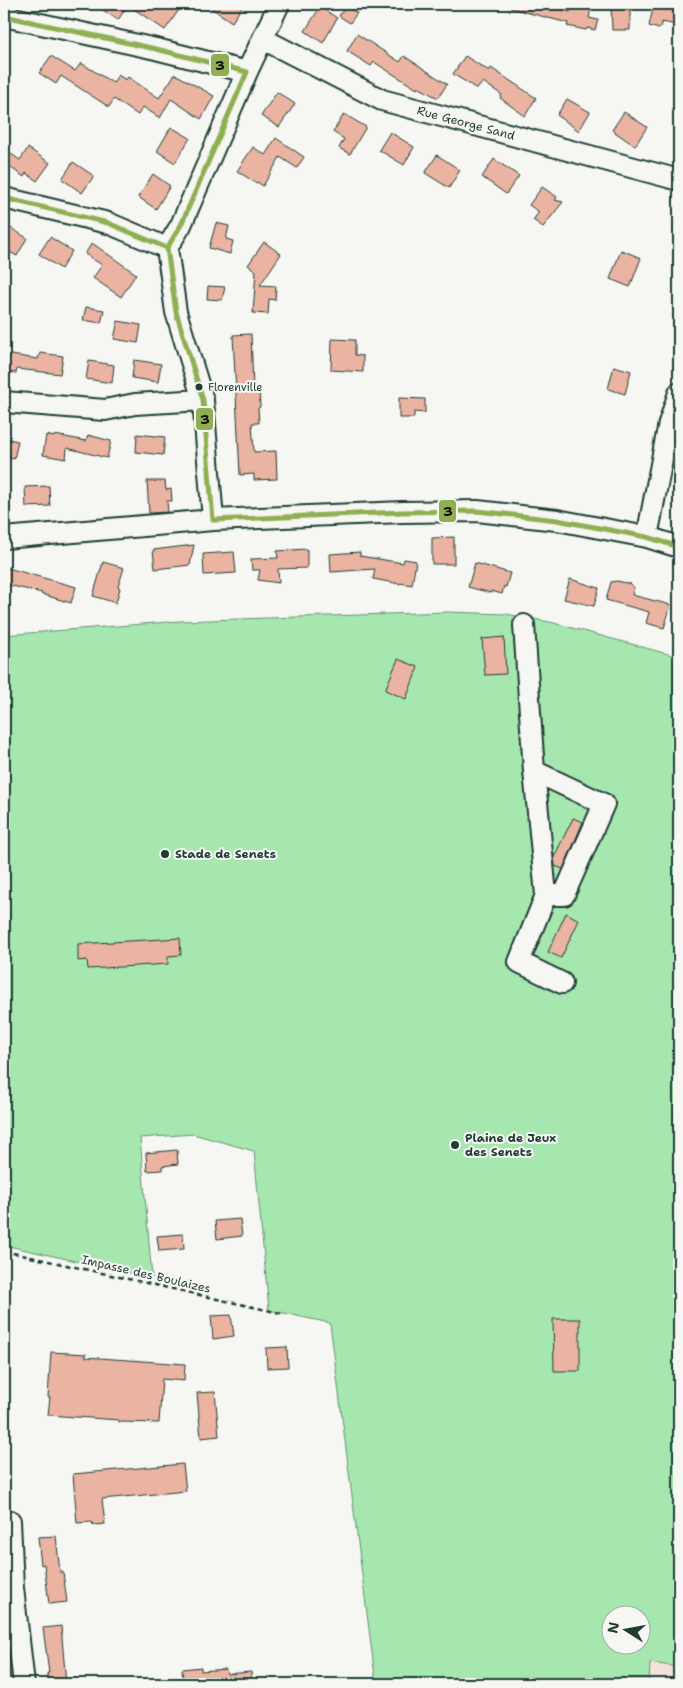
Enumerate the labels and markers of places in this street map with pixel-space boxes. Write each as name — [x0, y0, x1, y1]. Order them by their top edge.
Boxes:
place label: Florenville — [208, 380, 263, 395]
marker: Florenville — [194, 382, 204, 392]
place label: Stade de Senets — [175, 846, 276, 862]
marker: Stade de Senets — [159, 848, 171, 860]
place label: Plaine de Jeux des Senets — [465, 1130, 556, 1160]
marker: Plaine de Jeux des Senets — [449, 1139, 461, 1151]

